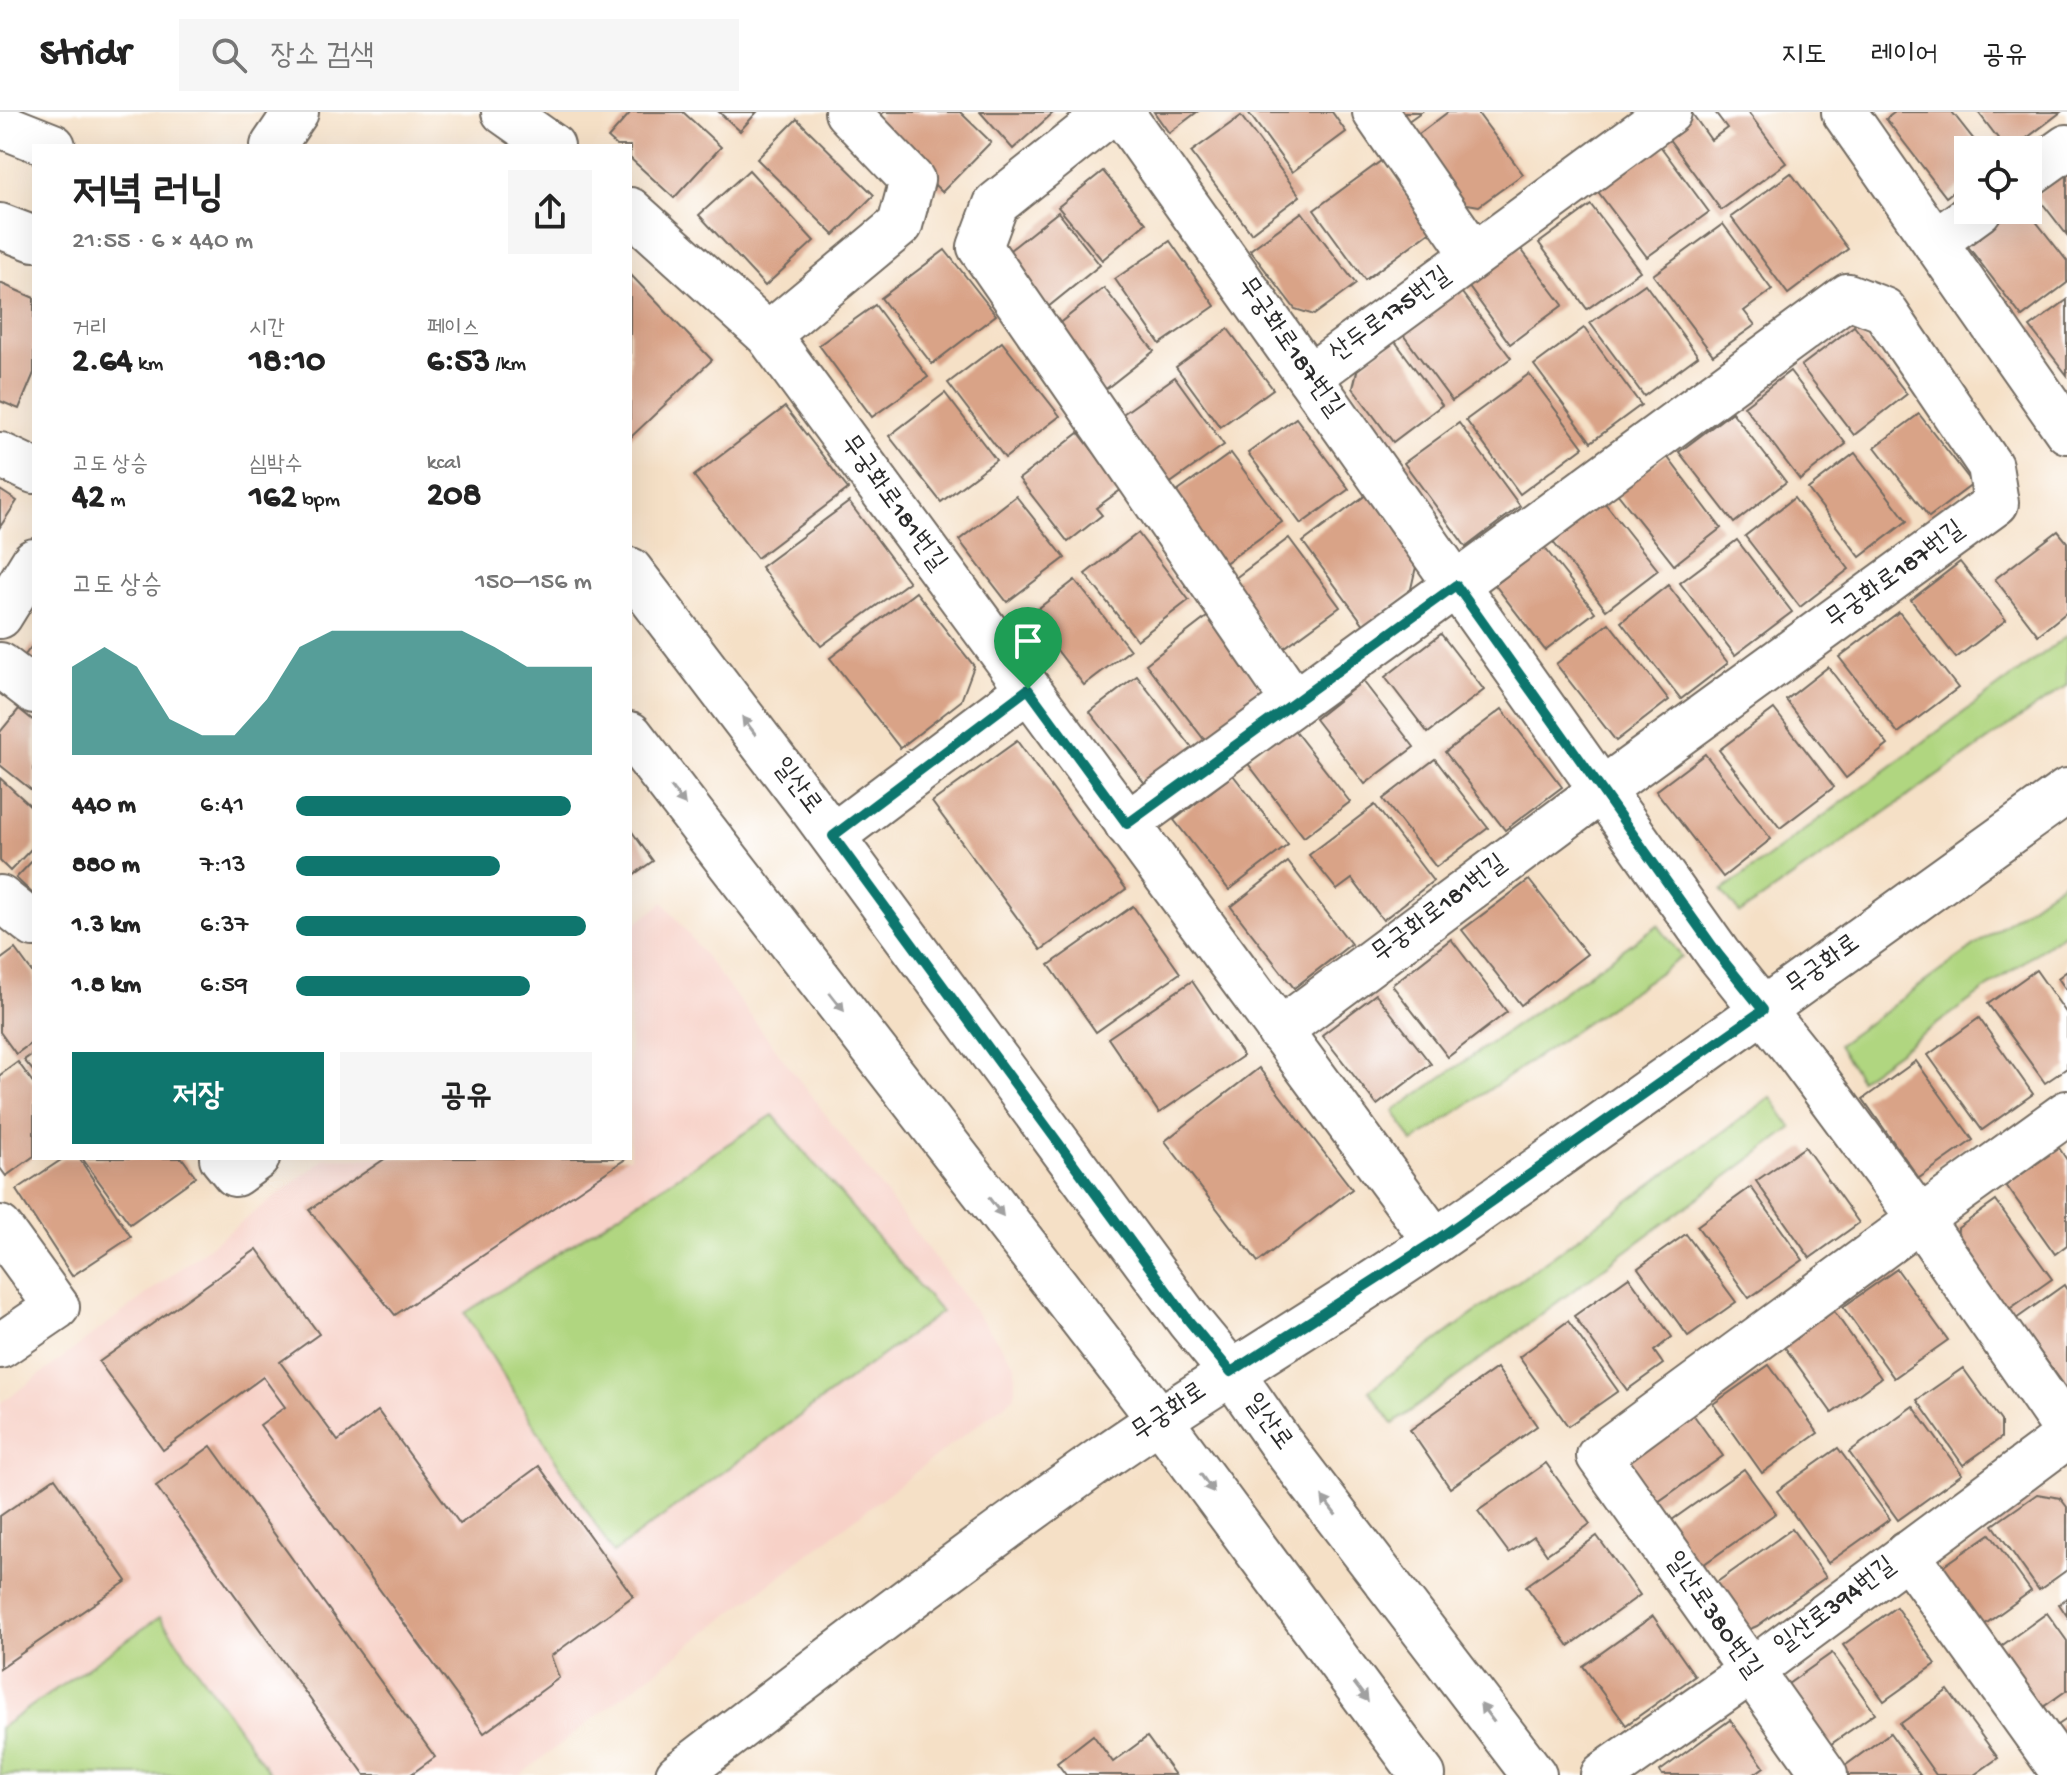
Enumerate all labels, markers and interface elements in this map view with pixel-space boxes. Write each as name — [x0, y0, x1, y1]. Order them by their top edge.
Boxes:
search box — [179, 19, 739, 91]
text: Stridr — [40, 33, 131, 77]
icon: search — [207, 33, 251, 77]
text: 장소 검색 — [271, 40, 374, 75]
text: 지도 — [1781, 40, 1826, 73]
text: 레이어 — [1870, 40, 1938, 73]
text: 공유 — [1982, 40, 2027, 73]
map controls — [1954, 136, 2042, 224]
button: locate — [1954, 136, 2042, 224]
button: share — [508, 170, 592, 254]
text: 저녁 러닝 — [72, 171, 224, 223]
text: 21:55 · 6 × 440 m — [72, 227, 253, 258]
street label: 산두로175번길 — [1324, 262, 1458, 370]
street label: 무궁화로187번길 — [1229, 272, 1349, 424]
text: 거리 — [72, 317, 107, 343]
text: 시간 — [249, 317, 285, 343]
text: 페이스 — [427, 317, 480, 343]
text: 2.64 — [72, 343, 133, 383]
text: 18:10 — [249, 343, 325, 383]
text: 6:53 — [427, 343, 490, 383]
text: km — [133, 352, 163, 378]
text: /km — [490, 352, 526, 378]
street label: 무궁화로181번길 — [832, 430, 952, 578]
text: kcal — [427, 451, 461, 477]
text: 고도 상승 — [72, 453, 148, 479]
text: 심박수 — [249, 453, 302, 479]
text: 208 — [427, 477, 481, 517]
text: 42 — [72, 479, 105, 519]
text: 162 — [249, 479, 297, 519]
text: m — [105, 488, 126, 514]
text: bpm — [297, 488, 340, 514]
street label: 무궁화로187번길 — [1821, 515, 1971, 637]
text: 150–156 m — [475, 568, 592, 599]
text: 고도 상승 — [72, 572, 162, 603]
pin — [994, 607, 1062, 689]
icon: arrive — [1006, 619, 1050, 663]
one-way arrow — [742, 716, 758, 736]
street label: 일산로 — [765, 753, 827, 821]
one-way arrow — [669, 786, 685, 806]
text: 440 m — [72, 791, 136, 822]
text: 6:41 — [200, 791, 244, 822]
street label: 무궁화로181번길 — [1366, 849, 1514, 971]
text: 880 m — [72, 851, 140, 882]
text: 7:13 — [200, 851, 246, 882]
text: 1.3 km — [72, 911, 140, 942]
text: 6:37 — [200, 911, 248, 942]
street label: 무궁화로 — [1781, 929, 1867, 1003]
text: 1.8 km — [72, 971, 141, 1002]
text: 6:59 — [200, 971, 248, 1002]
one-way arrow — [828, 992, 844, 1012]
button: 저장 — [72, 1052, 324, 1144]
button: 공유 — [340, 1052, 592, 1144]
one-way arrow — [987, 1197, 1003, 1217]
street label: 무궁화로 — [1127, 1377, 1213, 1449]
street label: 일산로 — [1236, 1389, 1298, 1457]
one-way arrow — [1198, 1472, 1214, 1493]
one-way arrow — [1321, 1495, 1337, 1517]
street label: 일산로380번길 — [1657, 1547, 1767, 1685]
street label: 일산로394번길 — [1769, 1551, 1903, 1663]
one-way arrow — [1353, 1681, 1369, 1702]
one-way arrow — [1479, 1703, 1495, 1723]

